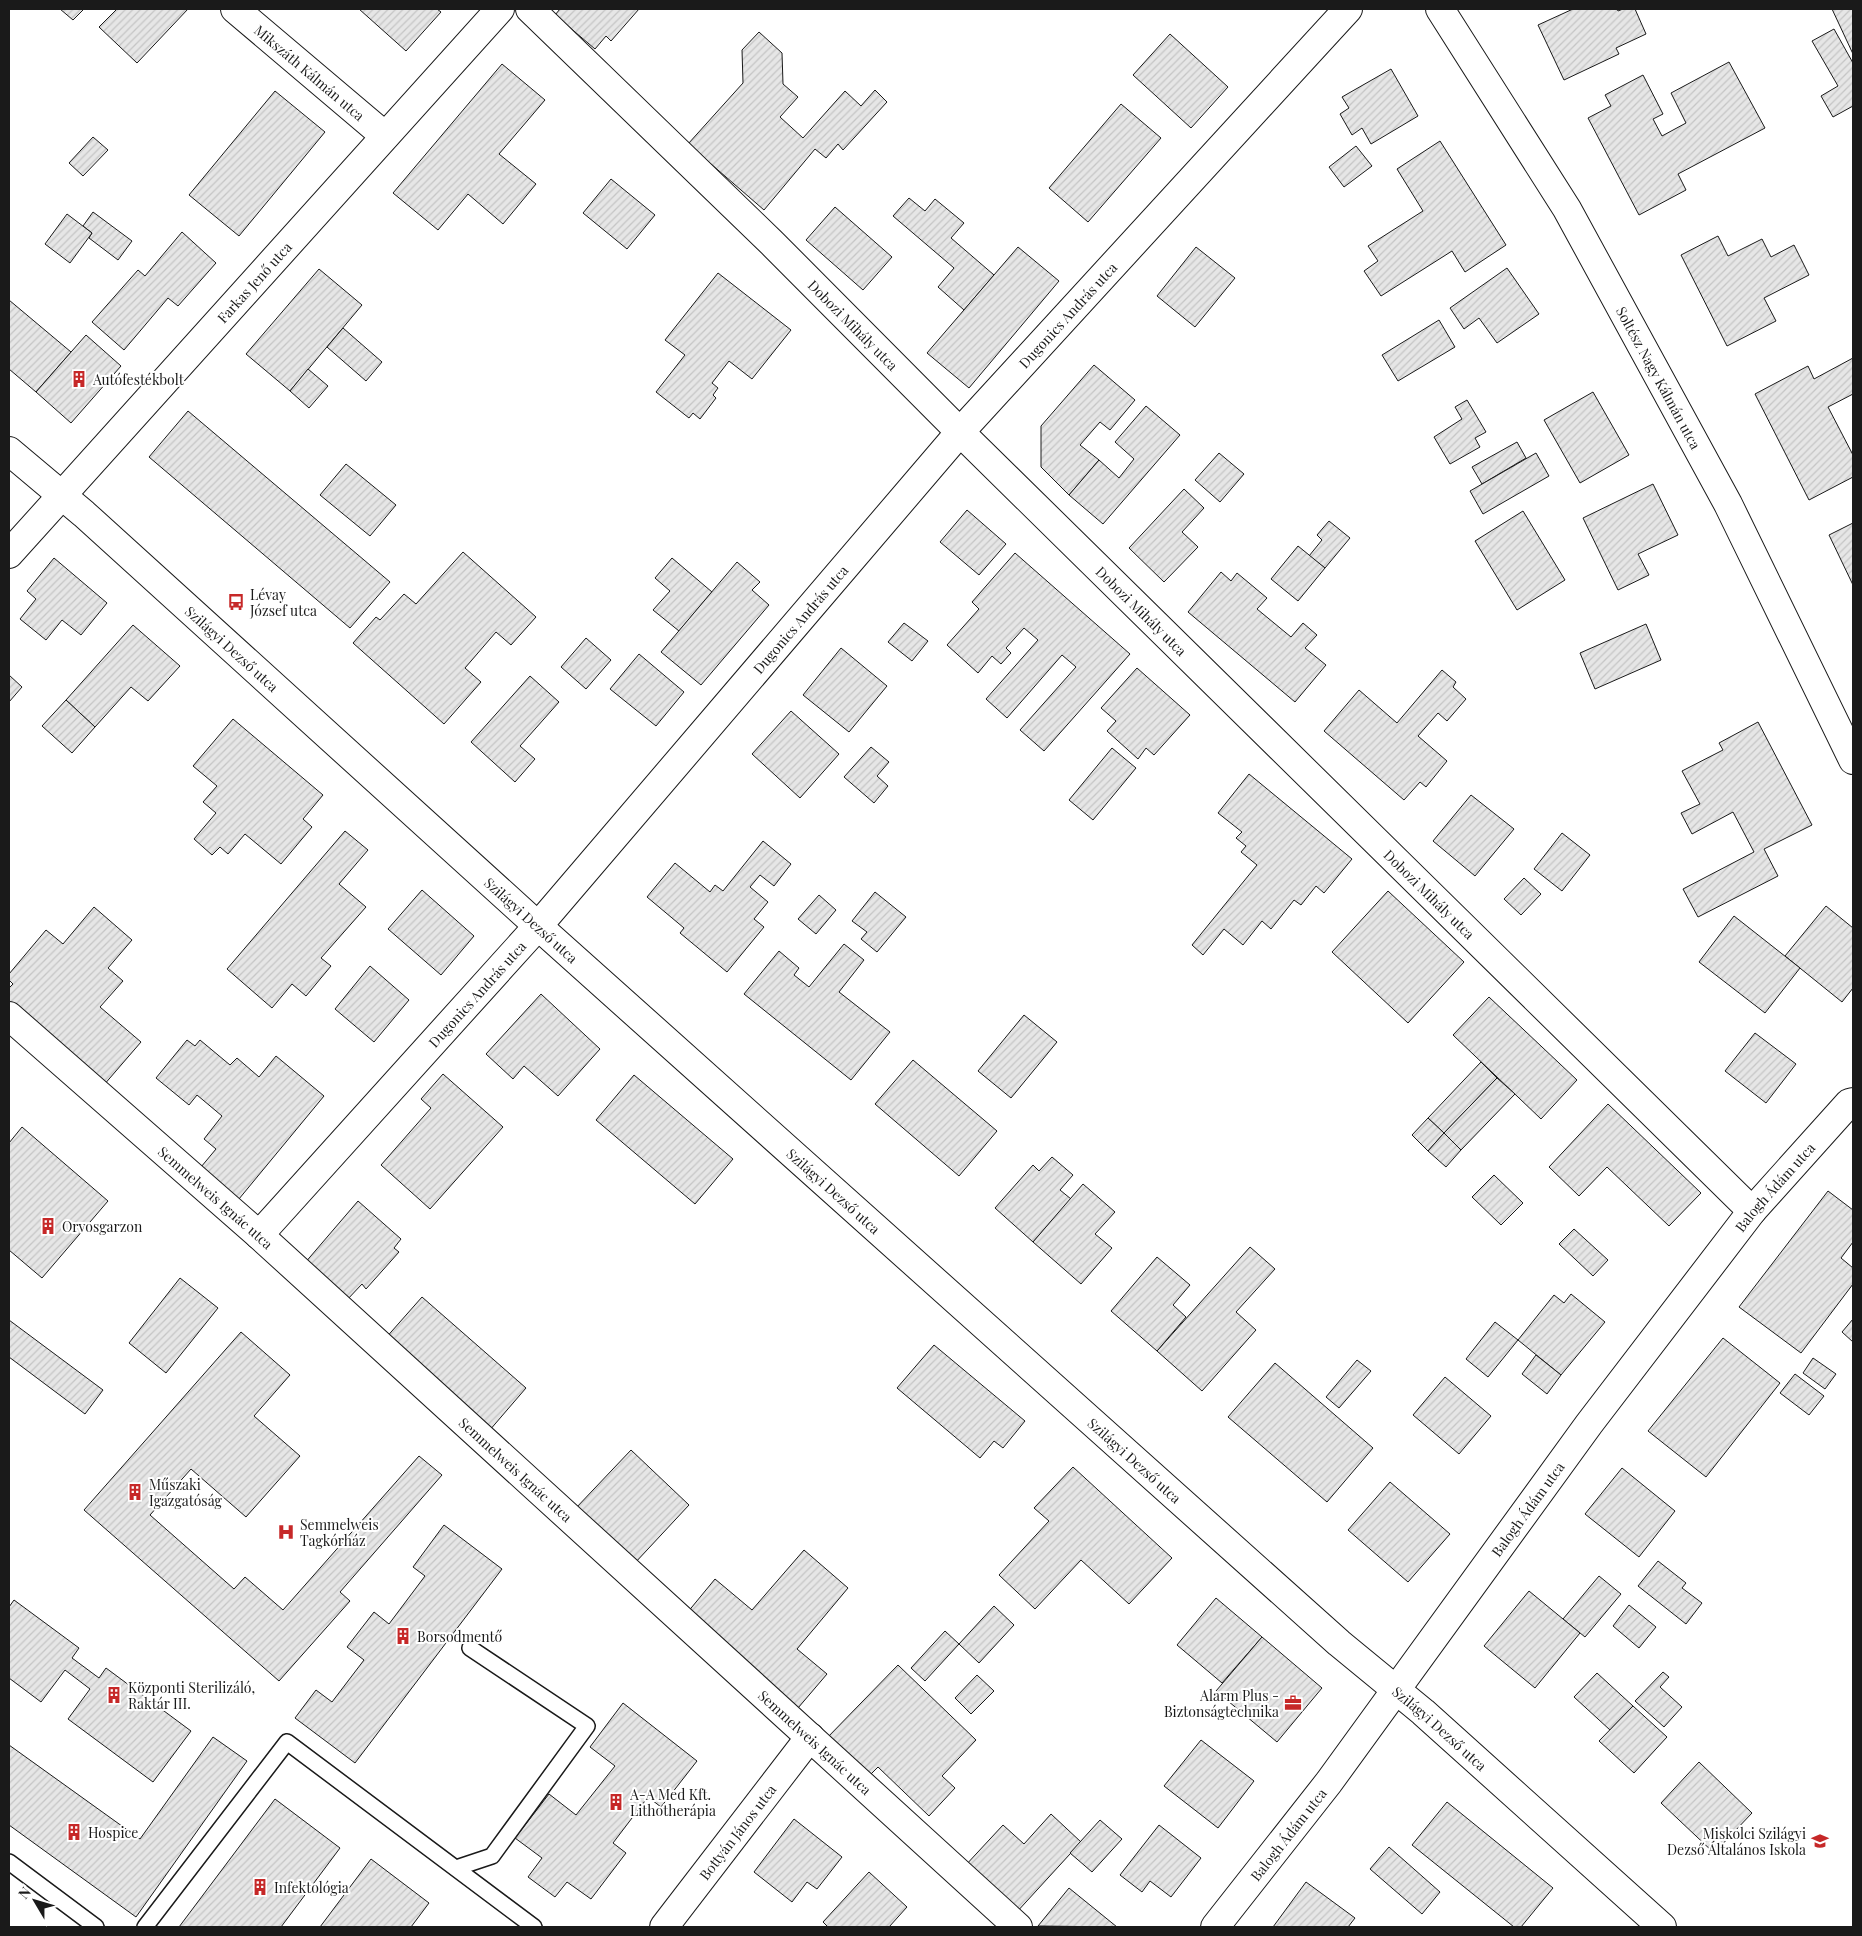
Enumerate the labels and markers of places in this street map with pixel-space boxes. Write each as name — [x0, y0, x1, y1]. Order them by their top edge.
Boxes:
building icon: Autófestékbolt — [69, 369, 89, 389]
place label: Autófestékbolt — [92, 370, 185, 389]
place label: Lévay József utca — [249, 585, 317, 620]
bus stop icon: Lévay József utca — [226, 592, 246, 612]
building icon: Orvosgarzon — [38, 1216, 58, 1236]
place label: Orvosgarzon — [62, 1217, 143, 1236]
place label: Műszaki Igazgatóság — [149, 1475, 223, 1510]
building icon: Műszaki Igazgatóság — [125, 1482, 145, 1502]
place label: Semmelweis Tagkórház — [300, 1515, 379, 1550]
hospital icon: Semmelweis Tagkórház — [276, 1522, 296, 1542]
building icon: Borsodmentő — [393, 1626, 413, 1646]
place label: Borsodmentő — [417, 1627, 503, 1646]
place label: Központi Sterilizáló, Raktár III. — [128, 1678, 255, 1713]
building icon: Központi Sterilizáló, Raktár III. — [104, 1685, 124, 1705]
place label: Alarm Plus - Biztonságtechnika — [1164, 1686, 1279, 1721]
office icon: Alarm Plus - Biztonságtechnika — [1283, 1693, 1303, 1713]
place label: A-A Med Kft. Lithotherápia — [629, 1785, 716, 1820]
building icon: A-A Med Kft. Lithotherápia — [606, 1792, 626, 1812]
building icon: Hospice — [64, 1822, 84, 1842]
place label: Hospice — [88, 1823, 138, 1842]
place label: Miskolci Szilágyi Dezső Általános Iskola — [1667, 1824, 1806, 1859]
school or university icon: Miskolci Szilágyi Dezső Általános Iskola — [1810, 1831, 1830, 1851]
building icon: Infektológia — [250, 1877, 270, 1897]
place label: Infektológia — [274, 1878, 349, 1897]

